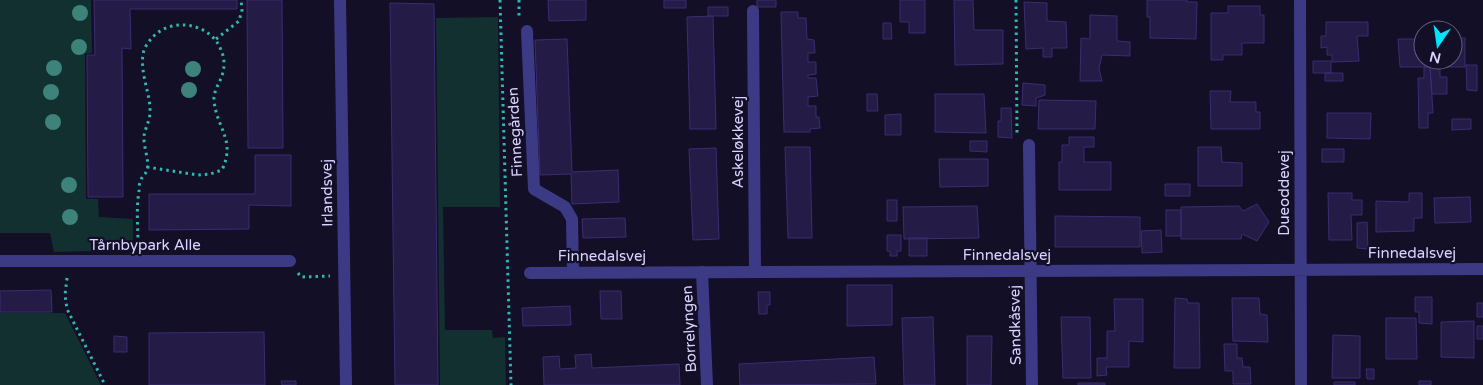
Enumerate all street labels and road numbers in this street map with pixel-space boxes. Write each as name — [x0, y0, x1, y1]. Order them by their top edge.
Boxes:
street label: Finnegården — [504, 87, 526, 177]
street label: Askeløkkevej — [729, 96, 747, 188]
street label: Dueoddevej — [1275, 150, 1293, 236]
street label: Irlandsvej — [317, 159, 337, 227]
street label: Tårnbypark Alle — [89, 236, 201, 254]
street label: Finnedalsvej — [1368, 244, 1456, 262]
street label: Finnedalsvej — [963, 246, 1051, 264]
street label: Finnedalsvej — [558, 247, 646, 265]
street label: Borrelyngen — [678, 285, 700, 373]
street label: Sandkåsvej — [1005, 285, 1025, 365]

